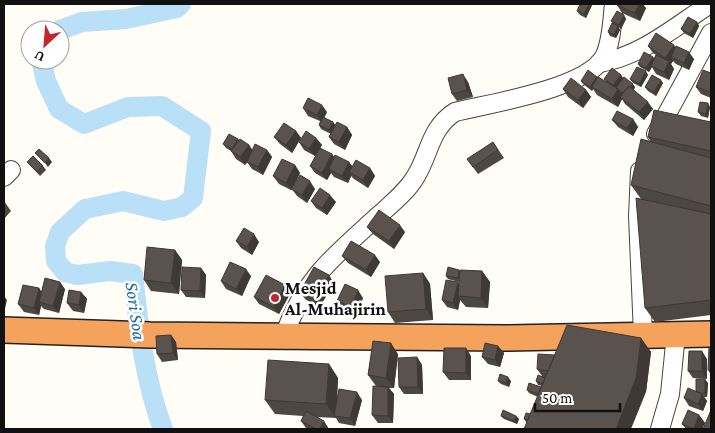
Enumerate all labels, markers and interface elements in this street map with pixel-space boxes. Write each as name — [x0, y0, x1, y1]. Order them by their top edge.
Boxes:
north arrow — [20, 20, 70, 70]
text: U — [31, 47, 47, 66]
place label: Mesjid Al-Muhajirin — [284, 278, 386, 320]
water label: Sori Soa — [122, 281, 150, 341]
marker: Mesjid Al-Muhajirin — [269, 292, 281, 304]
scale bar — [535, 380, 620, 412]
text: 50 m — [542, 390, 572, 406]

